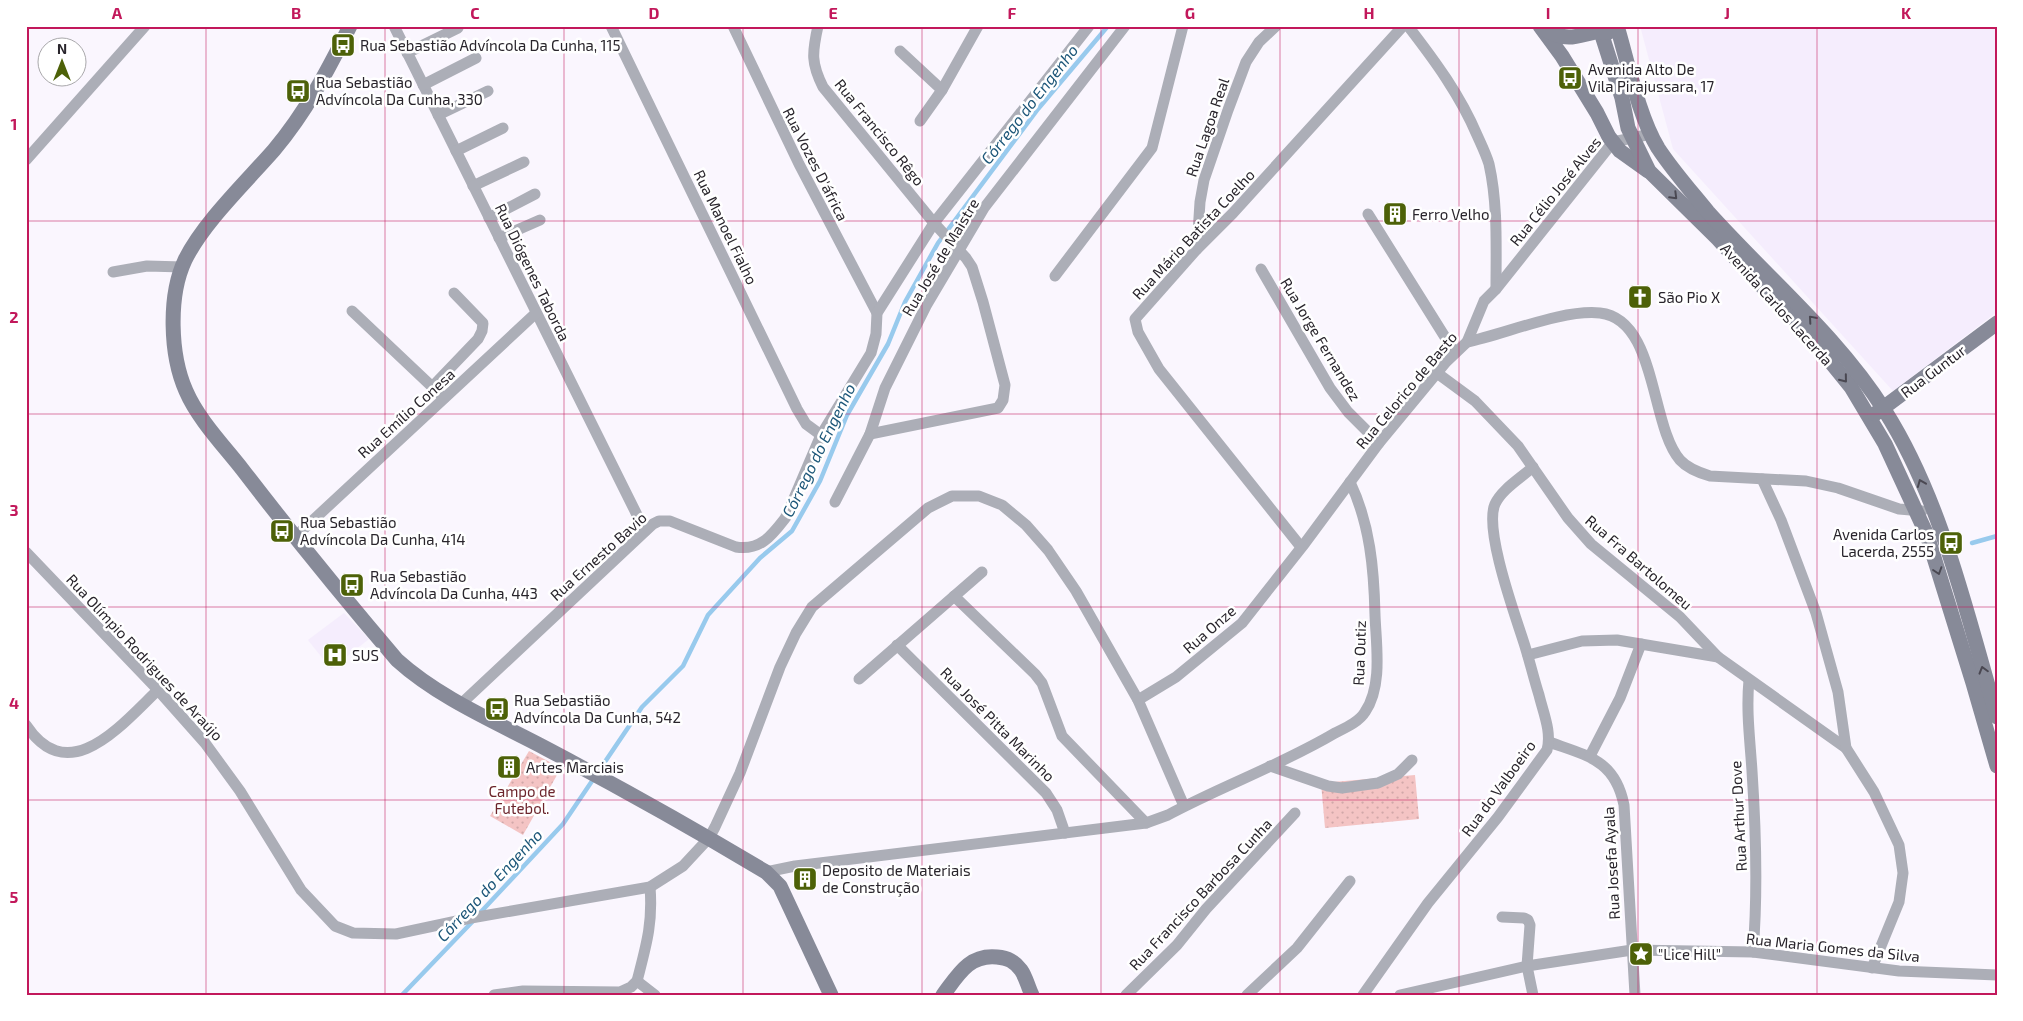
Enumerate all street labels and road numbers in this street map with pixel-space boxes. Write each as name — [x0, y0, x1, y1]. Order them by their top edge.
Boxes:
street label: Rua Francisco Rêgo — [831, 75, 929, 189]
street label: Rua Lagoa Real — [1182, 75, 1233, 179]
street label: Rua Vozes D'áfrica — [780, 104, 852, 224]
street label: Rua Célio José Alves — [1506, 133, 1604, 249]
street label: Rua Mário Batista Coelho — [1128, 165, 1258, 303]
street label: Rua Manoel Fialho — [690, 167, 762, 287]
street label: Rua José de Maistre — [898, 195, 982, 319]
street label: Rua Diógenes Taborda — [492, 200, 574, 344]
street label: Avenida Carlos Lacerda — [1717, 239, 1837, 369]
street label: Rua Jorge Fernandez — [1277, 274, 1365, 404]
street label: Rua Celorico de Basto — [1352, 328, 1460, 452]
street label: Rua Guntur — [1897, 341, 1969, 401]
street label: Rua Emílio Conesa — [354, 365, 458, 461]
street label: Rua Ernesto Bavio — [546, 508, 650, 604]
street label: Rua Fra Bartolomeu — [1582, 511, 1696, 613]
street label: Rua Olímpio Rodrigues de Araújo — [62, 570, 227, 745]
street label: Rua Onze — [1179, 601, 1239, 657]
street label: Rua Outiz — [1349, 620, 1369, 686]
street label: Rua José Pitta Marinho — [937, 663, 1059, 785]
street label: Rua do Valboeiro — [1457, 737, 1539, 839]
street label: Rua Arthur Dove — [1726, 760, 1750, 872]
street label: Rua Josefa Ayala — [1599, 806, 1623, 920]
street label: Rua Francisco Barbosa Cunha — [1125, 815, 1275, 973]
street label: Rua Maria Gomes da Silva — [1745, 929, 1921, 965]

